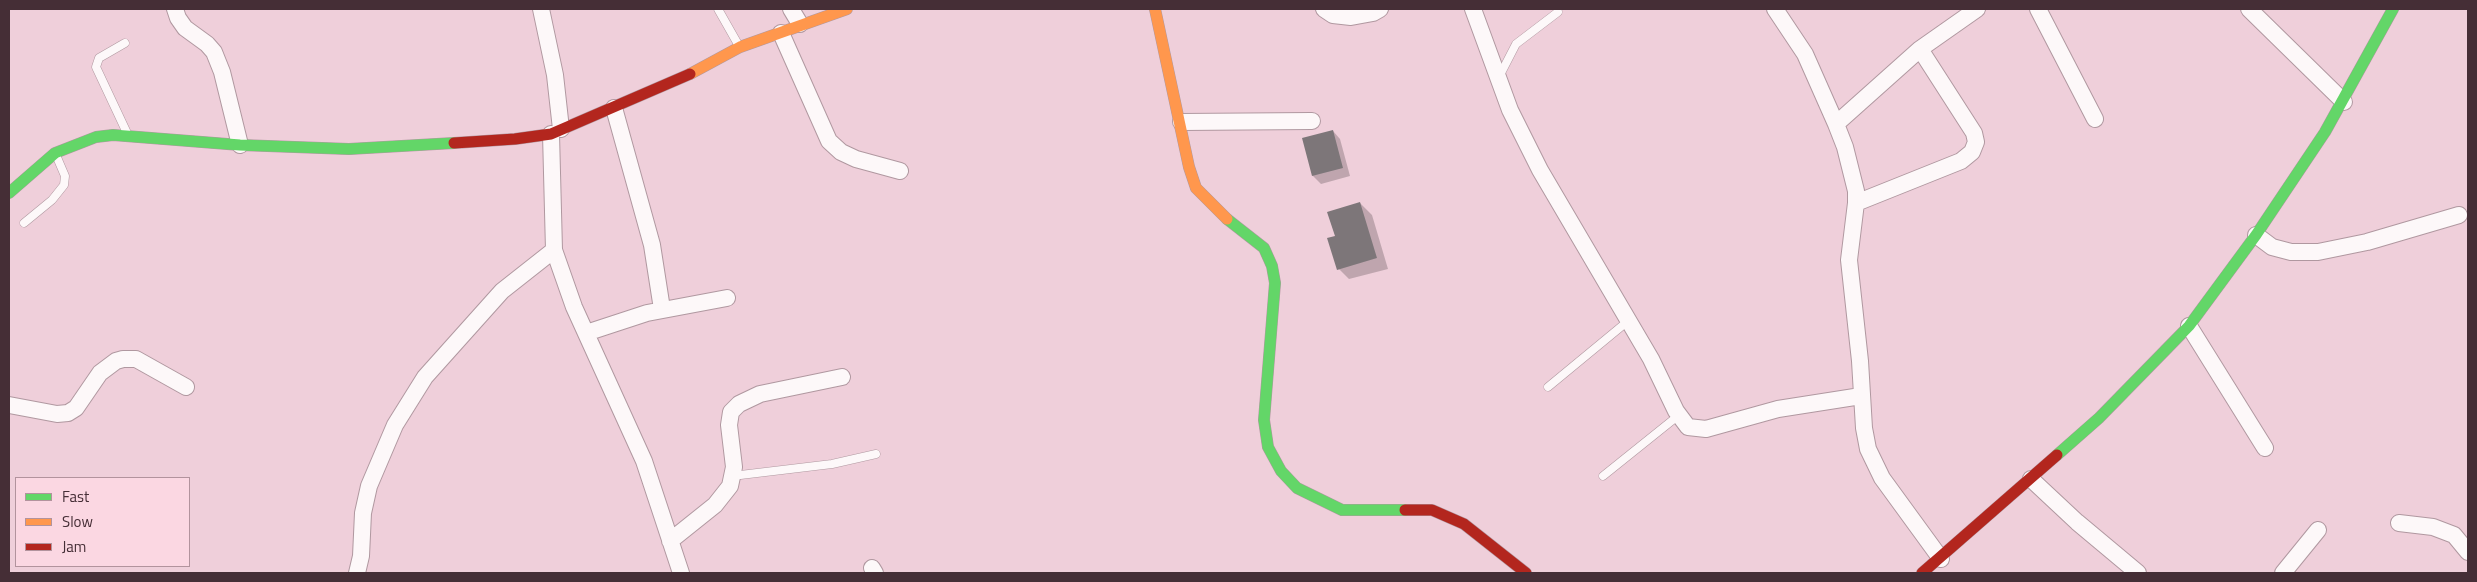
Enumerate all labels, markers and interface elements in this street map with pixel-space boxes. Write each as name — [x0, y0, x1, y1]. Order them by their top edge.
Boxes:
legend — [15, 477, 190, 567]
text: Fast — [62, 485, 89, 508]
text: Slow — [62, 510, 93, 533]
text: Jam — [62, 535, 86, 558]

